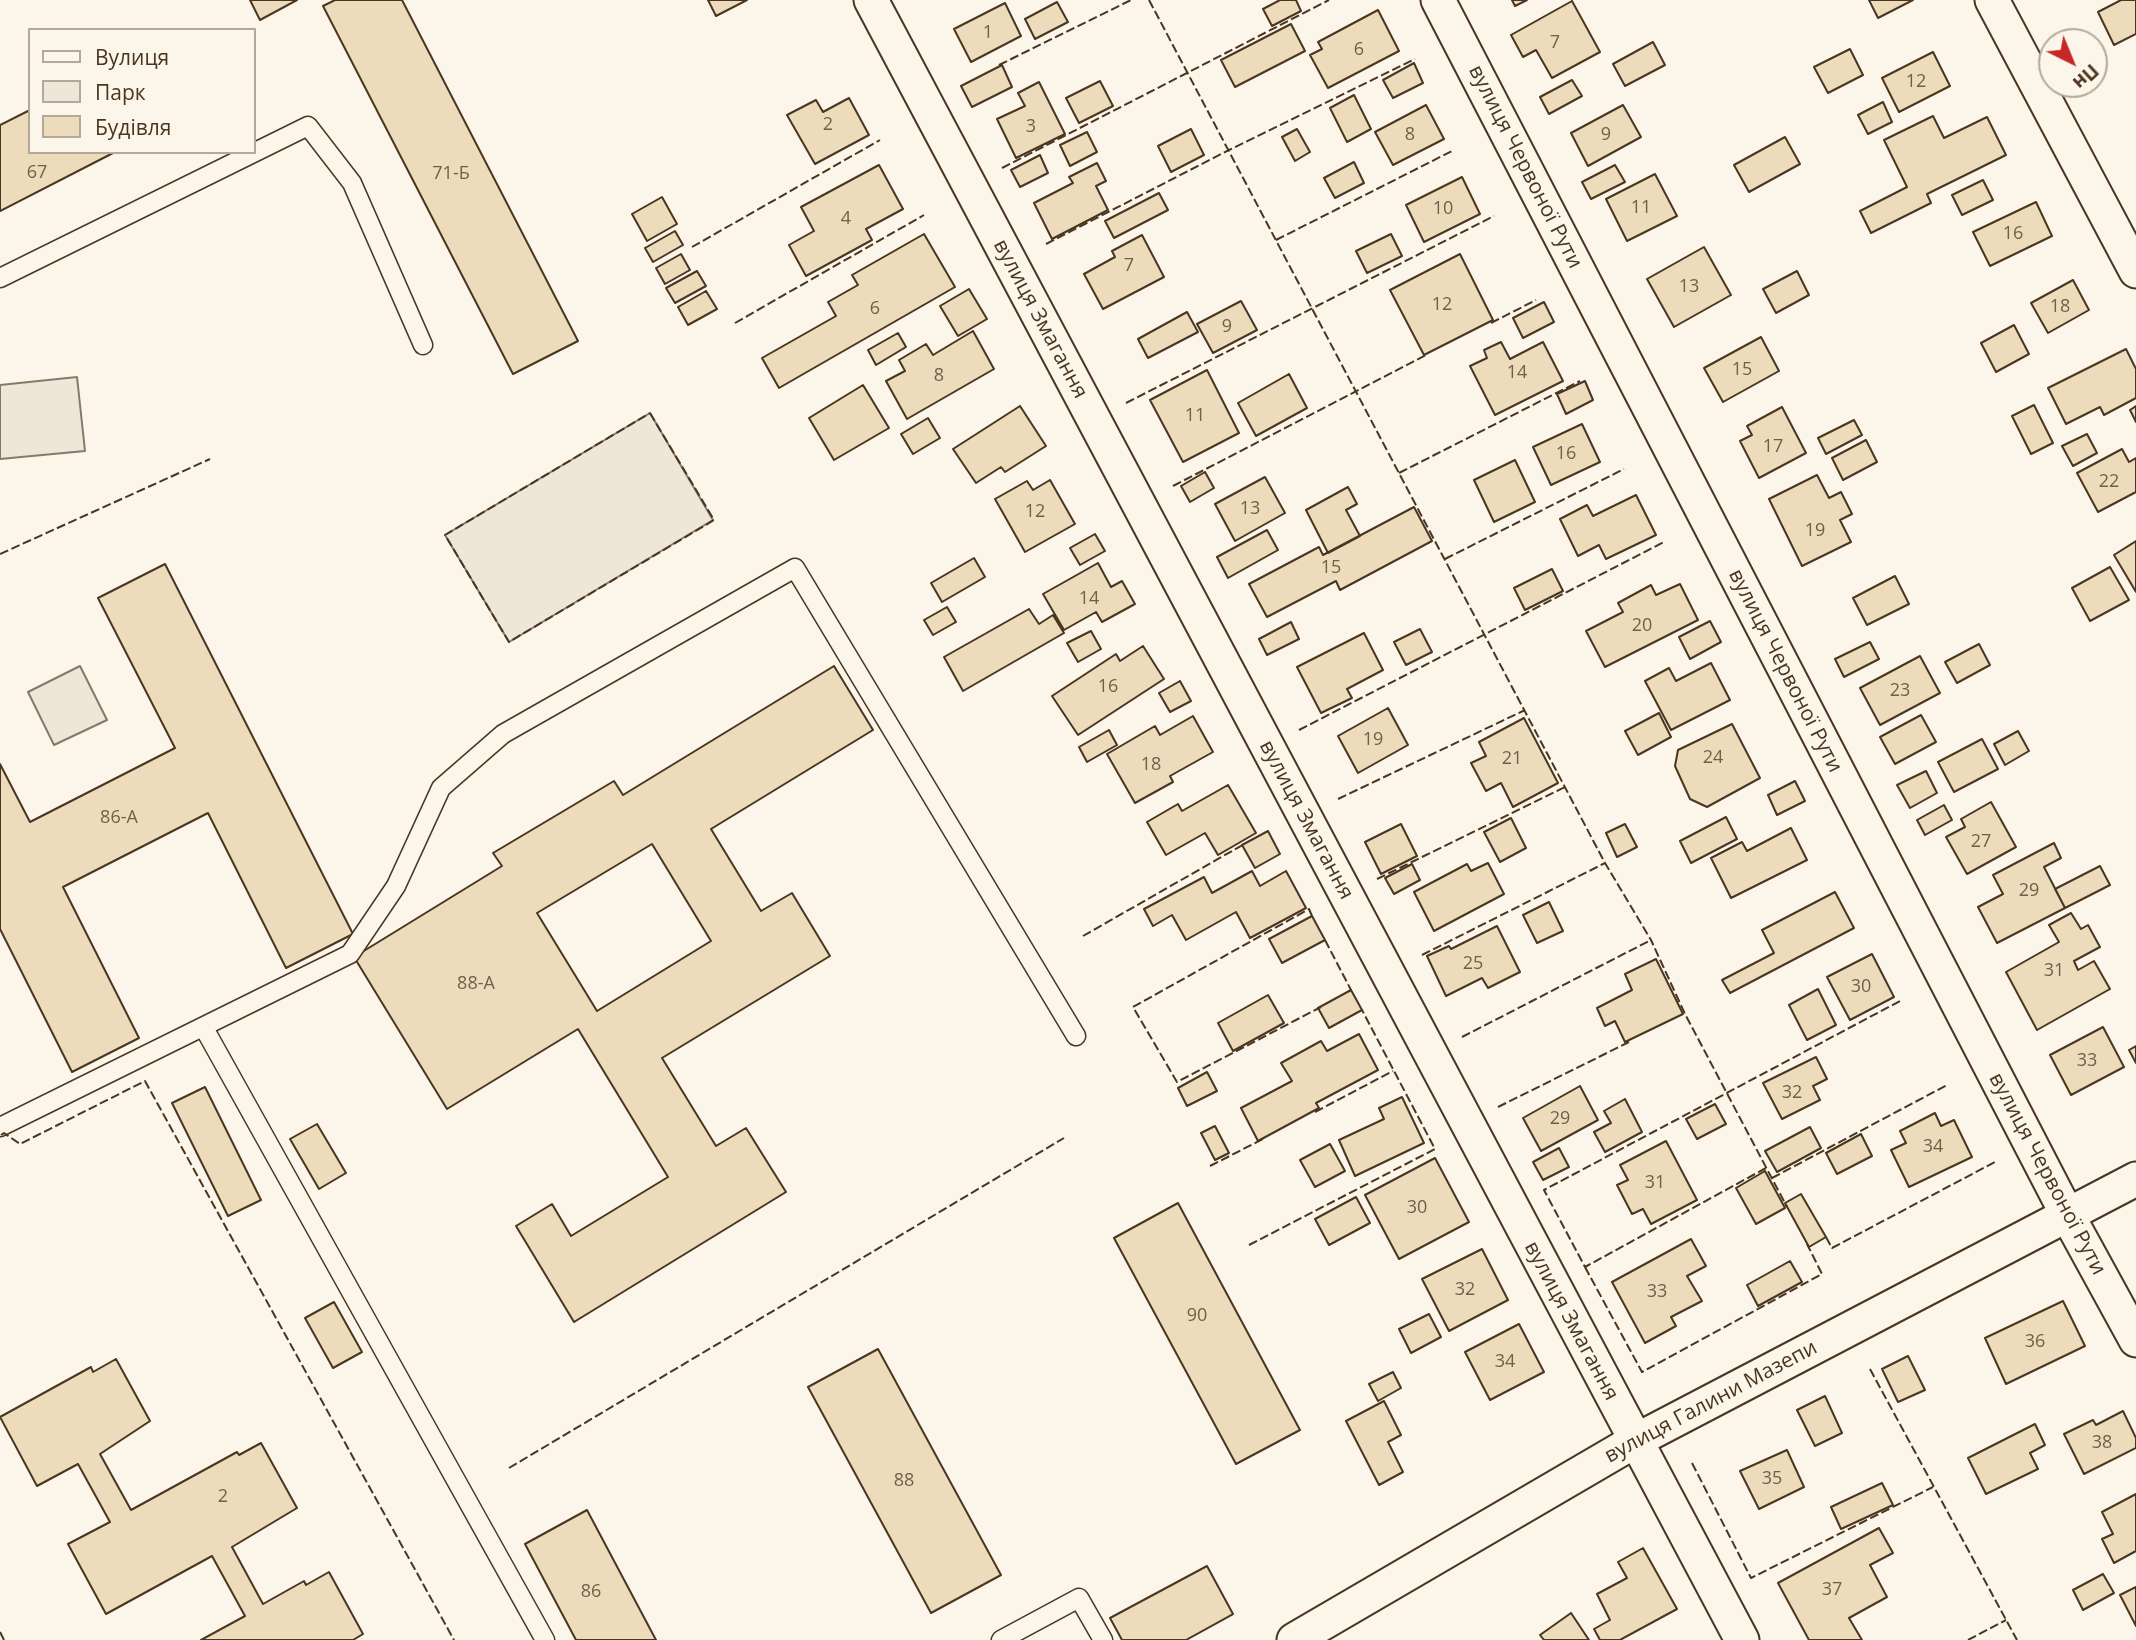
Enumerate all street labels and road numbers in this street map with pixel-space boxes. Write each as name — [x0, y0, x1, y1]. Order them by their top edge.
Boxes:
street label: вулиця Червоної Рути — [1463, 61, 1587, 273]
street label: вулиця Змагання — [987, 235, 1093, 403]
street label: вулиця Червоної Рути — [1723, 565, 1847, 777]
street label: вулиця Змагання — [1253, 736, 1359, 904]
street label: вулиця Червоної Рути — [1983, 1069, 2111, 1279]
street label: вулиця Змагання — [1518, 1237, 1624, 1405]
street label: вулиця Галини Мазепи — [1600, 1335, 1822, 1469]

